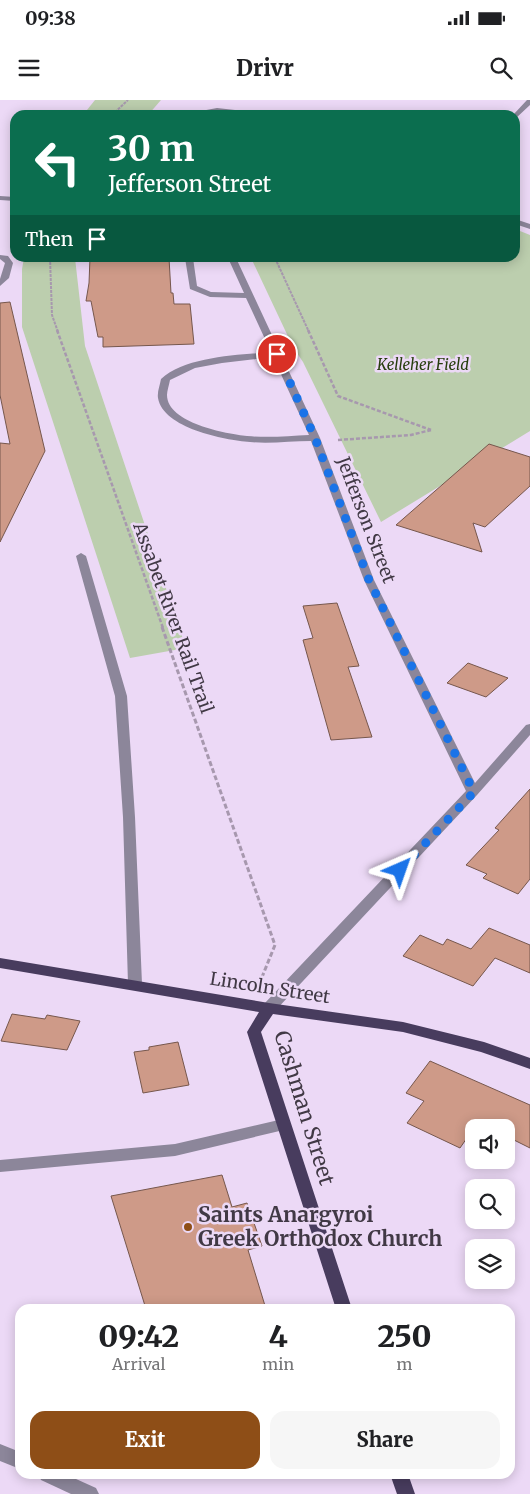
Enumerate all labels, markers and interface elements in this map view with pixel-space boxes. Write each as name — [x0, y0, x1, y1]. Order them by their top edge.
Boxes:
text: 09:38 — [25, 6, 76, 30]
icon: menu — [15, 54, 43, 82]
text: Drivr — [236, 54, 294, 82]
icon: search — [487, 54, 515, 82]
text: 30 m — [108, 127, 194, 171]
icon: left — [25, 130, 90, 195]
text: Jefferson Street — [108, 170, 271, 198]
icon: arrive — [83, 225, 111, 253]
text: Then — [25, 227, 73, 251]
pin — [256, 333, 298, 375]
icon: arrive — [263, 340, 291, 368]
park label: Kelleher Field — [376, 355, 469, 374]
street label: Jefferson Street — [331, 452, 401, 586]
street label: Assabet River Rail Trail — [128, 518, 219, 717]
position arrow — [373, 843, 425, 895]
street label: Lincoln Street — [208, 967, 332, 1008]
street label: Cashman Street — [268, 1027, 341, 1188]
map controls — [465, 1119, 515, 1289]
button: sound — [465, 1119, 515, 1169]
button: search — [465, 1179, 515, 1229]
place label: Saints Anargyroi Greek Orthodox Church — [198, 1201, 442, 1252]
marker: Saints Anargyroi Greek Orthodox Church — [182, 1221, 194, 1233]
button: layers — [465, 1239, 515, 1289]
text: 09:42 — [98, 1317, 179, 1355]
text: 4 — [269, 1317, 288, 1355]
text: 250 — [377, 1317, 432, 1355]
text: Arrival — [112, 1354, 165, 1374]
text: min — [262, 1354, 294, 1374]
text: m — [397, 1354, 412, 1374]
button: Exit — [30, 1411, 260, 1469]
button: Share — [270, 1411, 500, 1469]

